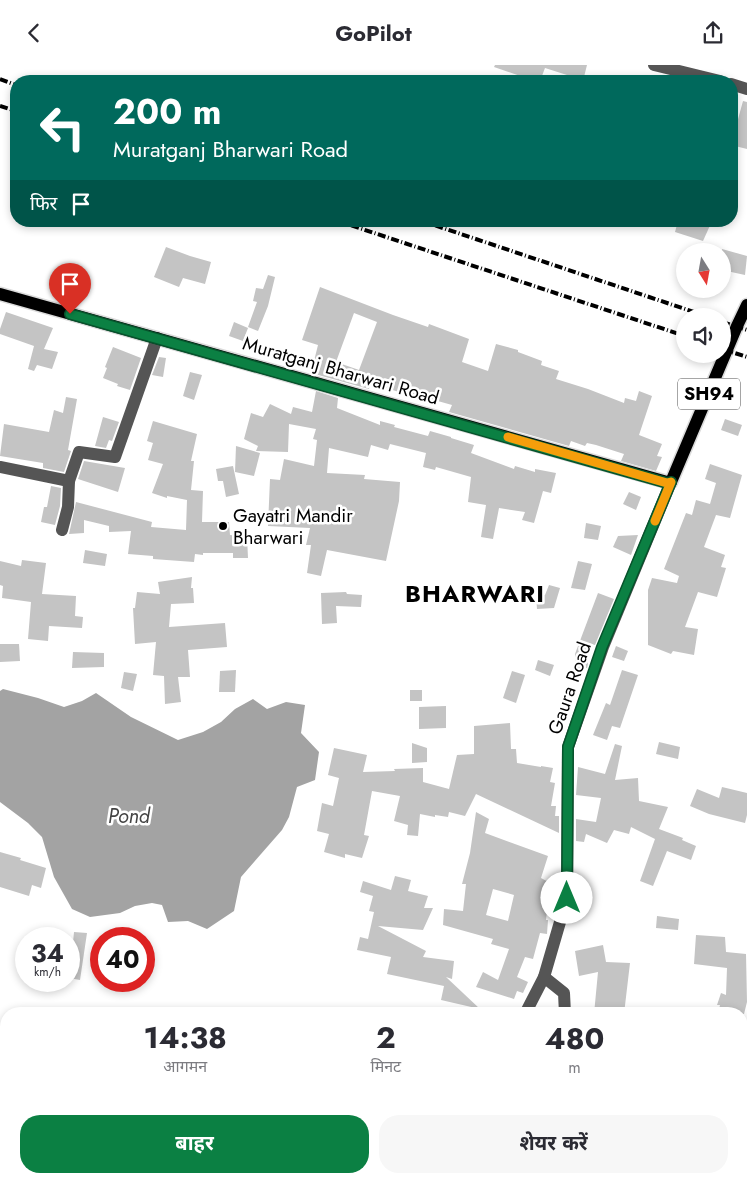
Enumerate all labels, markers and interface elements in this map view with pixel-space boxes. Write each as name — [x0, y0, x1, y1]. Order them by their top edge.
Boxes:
text: GoPilot — [335, 17, 412, 49]
icon: back — [20, 19, 48, 47]
icon: share — [699, 19, 727, 47]
text: 200 m — [113, 87, 222, 137]
icon: left — [30, 95, 95, 160]
text: Muratganj Bharwari Road — [113, 133, 348, 165]
text: फिर — [30, 190, 57, 217]
icon: arrive — [67, 190, 95, 218]
north arrow — [676, 243, 731, 297]
map controls — [676, 243, 731, 363]
pin — [49, 263, 91, 314]
icon: arrive — [56, 270, 84, 298]
button: sound — [676, 308, 731, 363]
street label: Muratganj Bharwari Road — [240, 330, 442, 411]
road number: SH94 — [678, 379, 740, 409]
place label: Gayatri Mandir Bharwari — [233, 502, 353, 551]
marker: Gayatri Mandir Bharwari — [217, 520, 229, 532]
district label: BHARWARI — [405, 576, 545, 611]
street label: Gaura Road — [541, 638, 598, 738]
water label: Pond — [108, 802, 151, 831]
position arrow — [540, 871, 592, 923]
speed limit sign: 40 — [90, 927, 155, 992]
text: 34 — [31, 935, 64, 971]
text: km/h — [34, 963, 61, 981]
text: 14:38 — [144, 1016, 227, 1059]
text: 2 — [376, 1016, 396, 1059]
text: 480 — [545, 1017, 604, 1060]
text: आगमन — [163, 1055, 207, 1078]
text: मिनट — [371, 1055, 401, 1078]
text: m — [568, 1056, 581, 1079]
button: बाहर — [20, 1115, 369, 1173]
button: शेयर करें — [379, 1115, 728, 1173]

